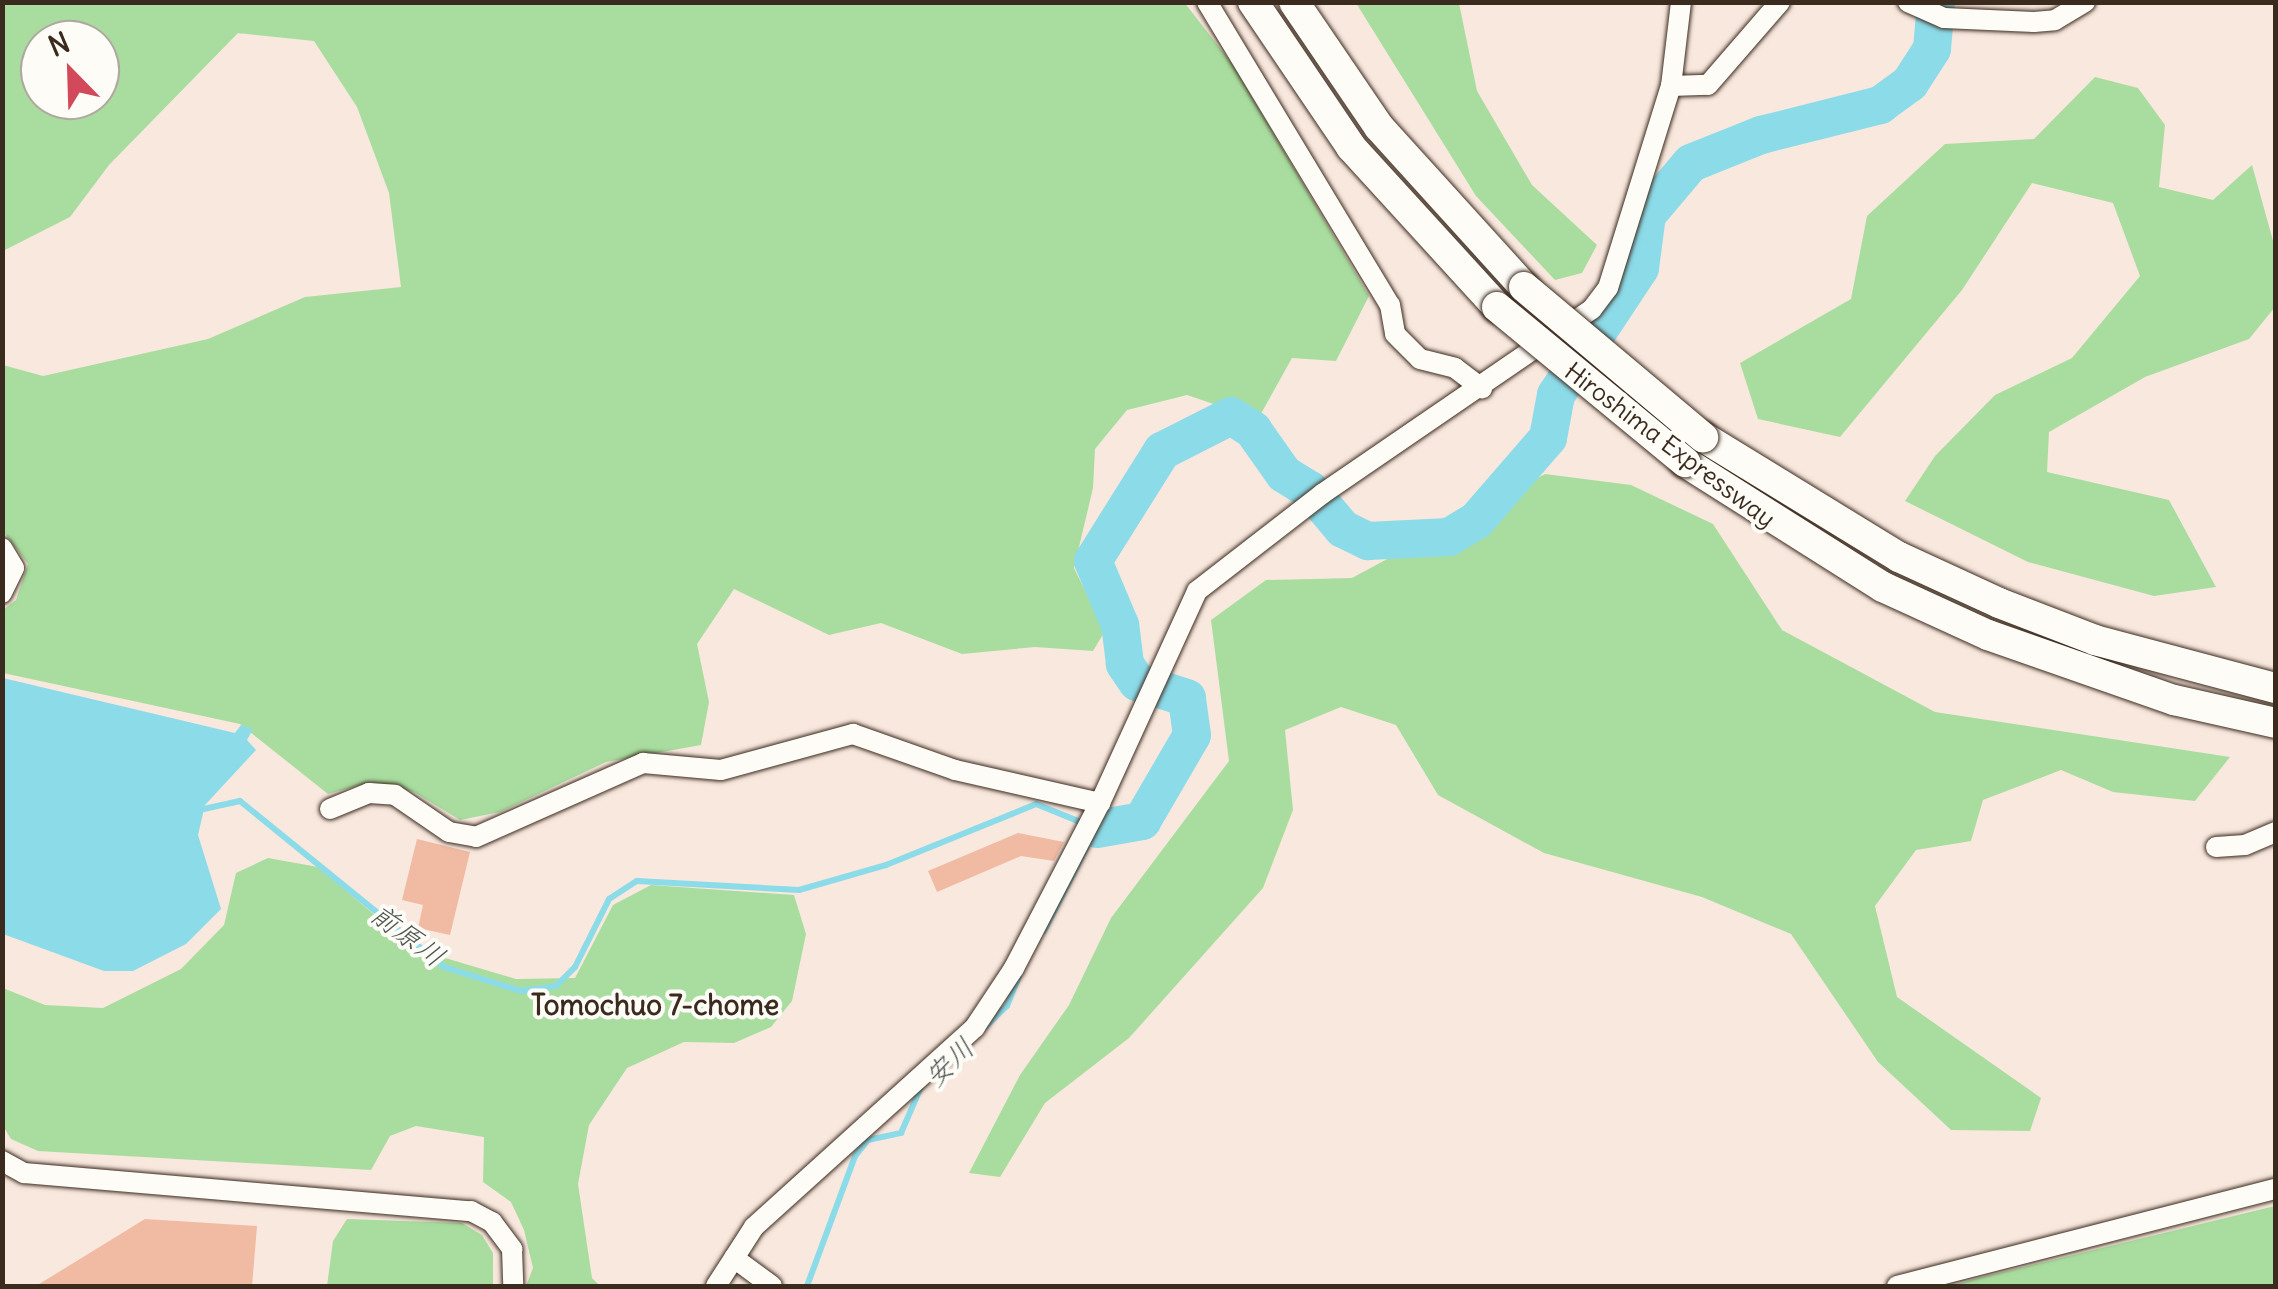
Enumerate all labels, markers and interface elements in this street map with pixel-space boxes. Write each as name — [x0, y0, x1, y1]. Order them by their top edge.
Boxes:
north arrow — [20, 20, 120, 120]
text: N — [43, 24, 75, 65]
street label: Hiroshima Expressway — [1559, 356, 1781, 534]
water label: 前原川 — [364, 896, 452, 974]
district label: Tomochuo 7-chome — [531, 988, 779, 1022]
water label: 安川 — [917, 1030, 981, 1094]

